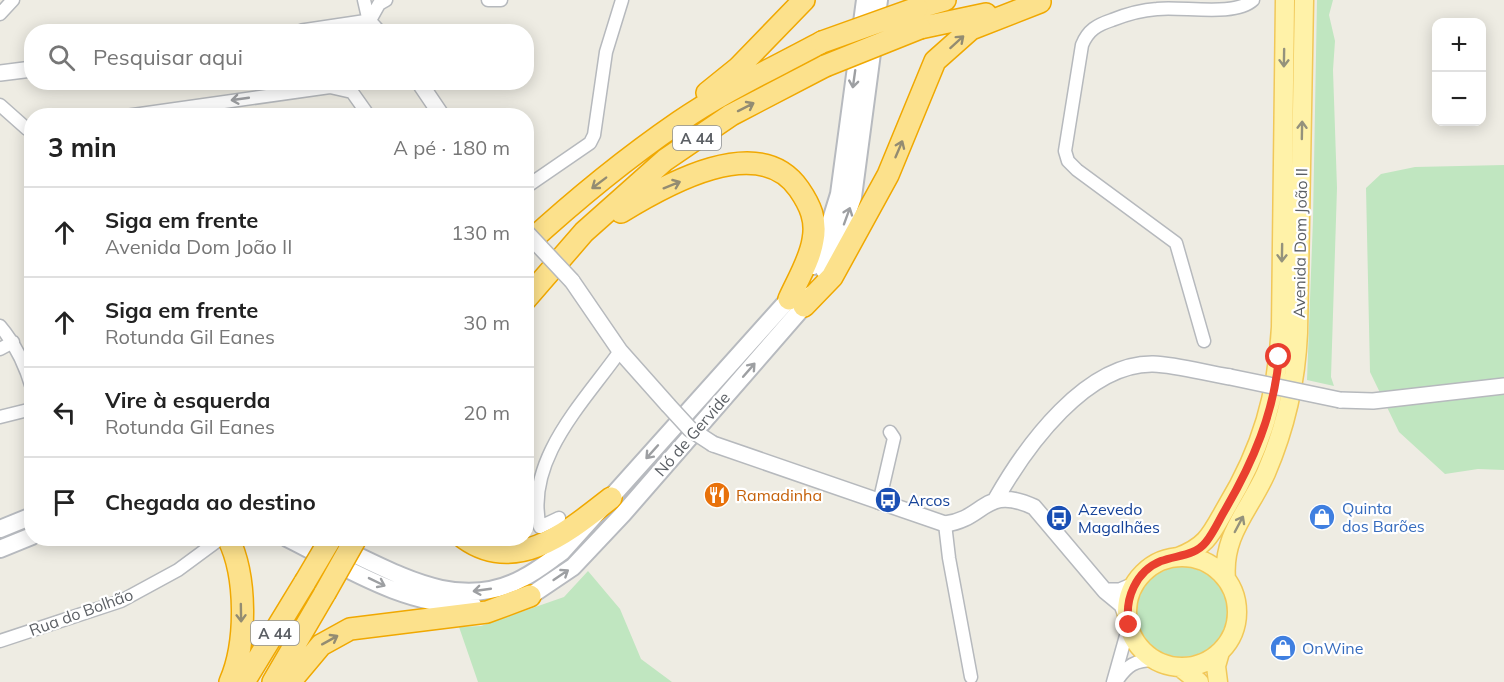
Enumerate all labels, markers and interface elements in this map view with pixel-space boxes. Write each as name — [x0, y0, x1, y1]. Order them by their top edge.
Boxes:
map controls — [1432, 18, 1486, 126]
button: + — [1432, 18, 1486, 72]
search box — [24, 24, 534, 90]
one-way arrow — [949, 35, 964, 49]
icon: search — [45, 41, 78, 74]
text: Pesquisar aqui — [93, 43, 243, 71]
one-way arrow — [1278, 48, 1290, 68]
one-way arrow — [849, 68, 860, 88]
button: − — [1432, 72, 1486, 126]
one-way arrow — [230, 94, 250, 105]
one-way arrow — [737, 101, 755, 112]
one-way arrow — [1296, 120, 1308, 140]
road number: A 44 — [673, 126, 721, 150]
text: 3 min — [48, 131, 117, 164]
text: A pé · 180 m — [393, 135, 510, 160]
one-way arrow — [894, 141, 905, 159]
street label: Avenida Dom João II — [1289, 168, 1311, 318]
one-way arrow — [592, 177, 608, 189]
one-way arrow — [662, 179, 681, 190]
text: Siga em frente — [105, 206, 258, 234]
one-way arrow — [842, 207, 853, 225]
icon: ahead — [48, 216, 81, 249]
text: 130 m — [451, 220, 510, 245]
text: Avenida Dom João II — [105, 234, 292, 259]
one-way arrow — [1276, 243, 1287, 263]
text: Siga em frente — [105, 296, 258, 324]
icon: ahead — [48, 306, 81, 339]
text: 30 m — [463, 310, 510, 335]
text: Rotunda Gil Eanes — [105, 324, 275, 349]
route start — [1265, 343, 1291, 369]
one-way arrow — [742, 362, 756, 377]
text: Vire à esquerda — [105, 386, 270, 414]
street label: Nó de Gervide — [650, 388, 734, 480]
icon: left — [48, 396, 81, 429]
text: 20 m — [463, 400, 510, 425]
text: Rotunda Gil Eanes — [105, 414, 275, 439]
one-way arrow — [645, 444, 659, 459]
restaurant icon: Ramadinha — [702, 480, 732, 510]
place label: Ramadinha — [736, 485, 822, 505]
bus stop icon: Arcos — [873, 485, 903, 515]
icon: arrive — [48, 486, 81, 519]
text: Chegada ao destino — [105, 488, 316, 516]
place label: Arcos — [908, 490, 950, 510]
place label: Quinta dos Barões — [1342, 498, 1425, 536]
place label: Azevedo Magalhães — [1078, 499, 1160, 537]
shop icon: Quinta dos Barões — [1307, 502, 1337, 532]
bus stop icon: Azevedo Magalhães — [1044, 503, 1074, 533]
one-way arrow — [1234, 515, 1245, 533]
one-way arrow — [552, 569, 569, 581]
one-way arrow — [368, 577, 386, 589]
street label: Rua do Bolhão — [26, 584, 136, 640]
one-way arrow — [472, 585, 492, 596]
one-way arrow — [235, 602, 247, 622]
route end — [1115, 611, 1141, 637]
road number: A 44 — [251, 621, 299, 645]
shop icon: OnWine — [1268, 633, 1298, 663]
one-way arrow — [320, 634, 338, 645]
place label: OnWine — [1302, 638, 1363, 658]

